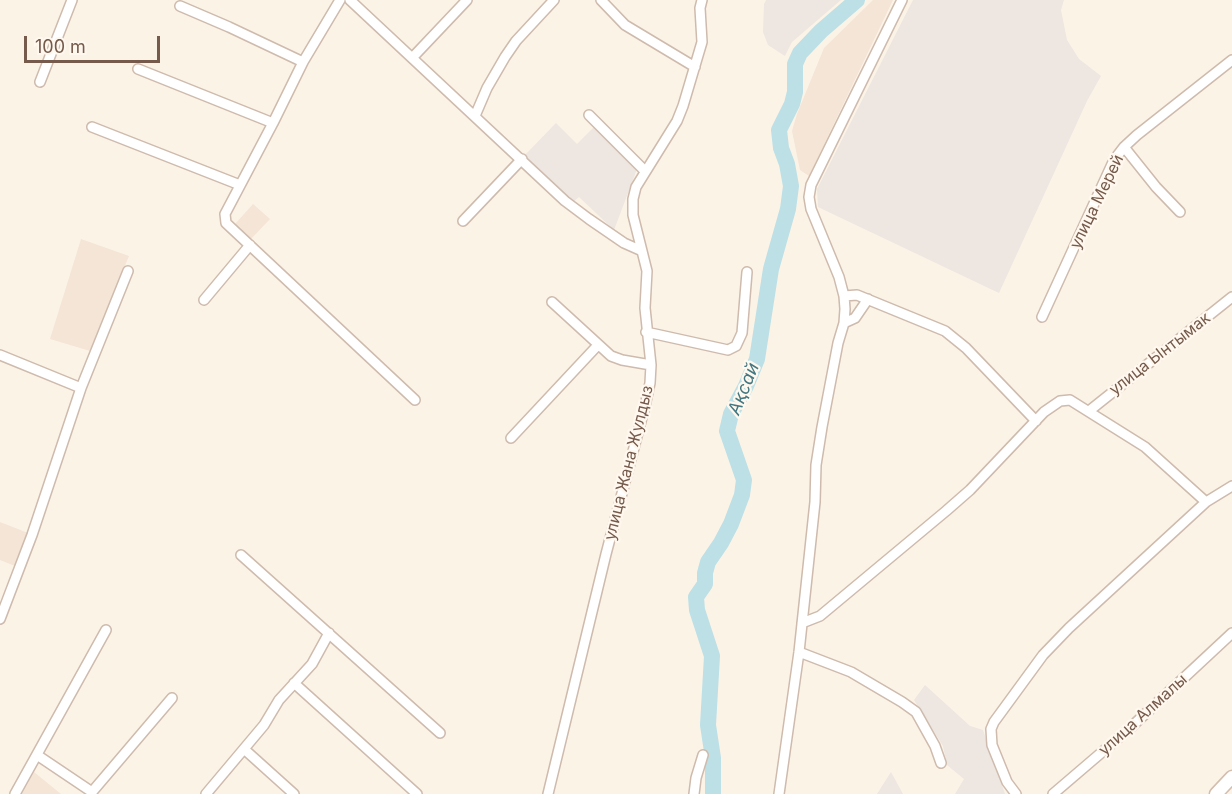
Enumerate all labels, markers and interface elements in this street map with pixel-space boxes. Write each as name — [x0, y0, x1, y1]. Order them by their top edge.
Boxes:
scale bar — [27, 24, 164, 62]
text: 100 m — [35, 36, 86, 57]
street label: улица Мерей — [1066, 152, 1128, 252]
street label: улица Ынтымак — [1106, 309, 1214, 399]
water label: Ақсай — [724, 360, 764, 418]
street label: улица Жана Жулдыз — [600, 384, 658, 542]
street label: улица Алмалы — [1095, 670, 1191, 760]

